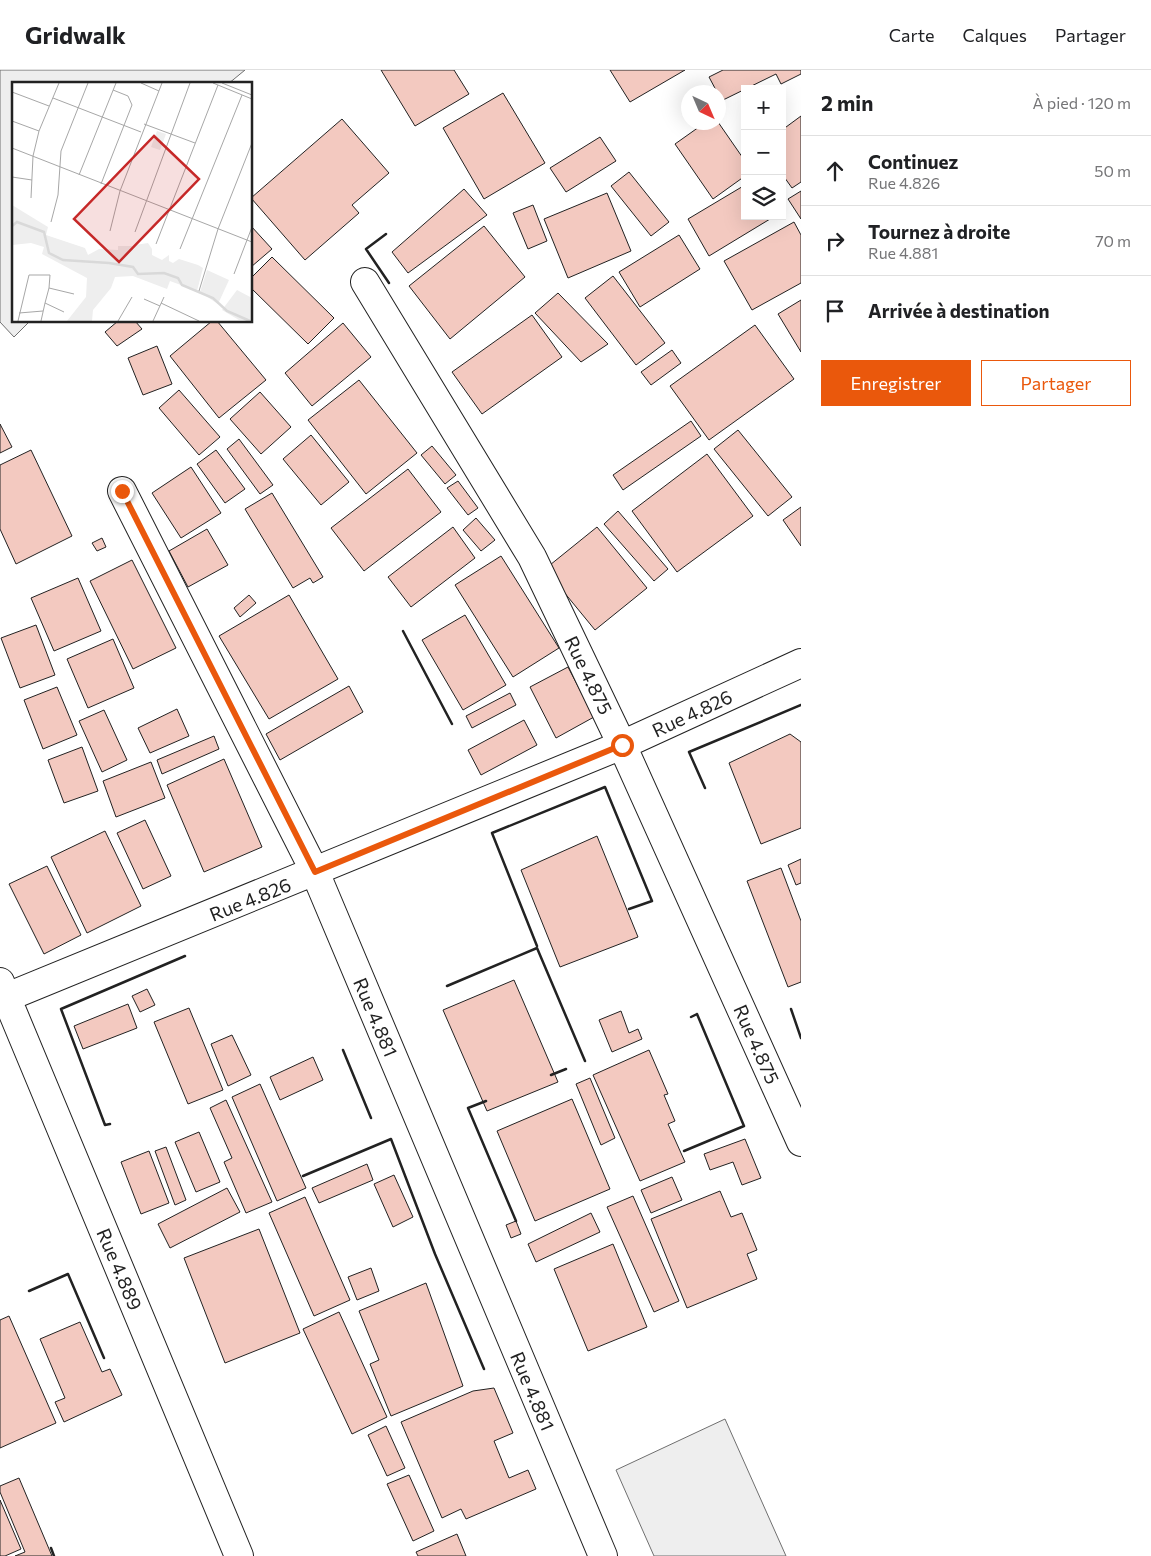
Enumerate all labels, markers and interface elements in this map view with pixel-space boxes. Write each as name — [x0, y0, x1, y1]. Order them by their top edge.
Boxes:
text: Gridwalk — [25, 20, 126, 49]
text: Carte — [889, 24, 934, 46]
text: Calques — [962, 24, 1027, 46]
text: Partager — [1055, 24, 1126, 46]
inset map — [12, 82, 252, 322]
north arrow — [681, 85, 726, 130]
map controls — [741, 85, 786, 220]
button: + — [741, 85, 786, 130]
text: 2 min — [821, 90, 873, 115]
text: À pied · 120 m — [1033, 93, 1131, 112]
button: − — [741, 130, 786, 175]
text: Continuez — [868, 150, 958, 173]
icon: ahead — [821, 157, 849, 185]
text: 50 m — [1094, 161, 1131, 180]
text: Rue 4.826 — [868, 173, 940, 192]
button: layers — [741, 175, 786, 220]
text: Tournez à droite — [868, 220, 1010, 243]
icon: right — [821, 227, 849, 255]
text: 70 m — [1095, 231, 1131, 250]
text: Rue 4.881 — [868, 243, 938, 262]
icon: arrive — [821, 297, 849, 325]
text: Arrivée à destination — [868, 299, 1050, 322]
button: Enregistrer — [821, 360, 971, 406]
button: Partager — [981, 360, 1131, 406]
route end — [111, 480, 134, 503]
street label: Rue 4.875 — [560, 632, 618, 718]
street label: Rue 4.826 — [648, 684, 736, 742]
route start — [611, 734, 634, 757]
street label: Rue 4.826 — [206, 872, 294, 926]
street label: Rue 4.881 — [349, 974, 403, 1060]
street label: Rue 4.875 — [729, 1001, 785, 1087]
street label: Rue 4.889 — [92, 1225, 148, 1313]
street label: Rue 4.881 — [506, 1348, 560, 1434]

